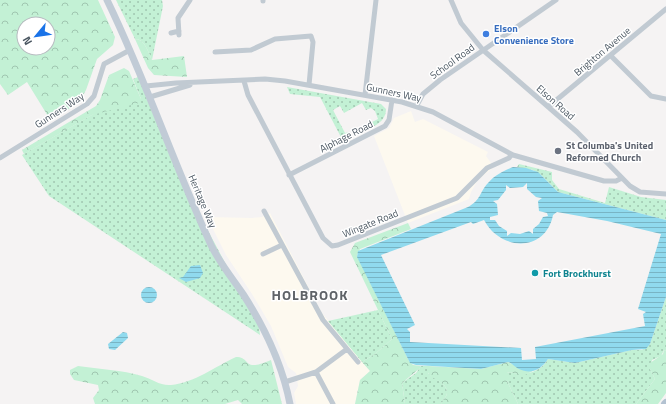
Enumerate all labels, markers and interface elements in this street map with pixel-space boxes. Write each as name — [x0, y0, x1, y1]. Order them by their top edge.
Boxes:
north arrow — [16, 16, 56, 56]
place label: Elson Convenience Store — [494, 21, 574, 48]
street label: Brighton Avenue — [571, 23, 634, 80]
marker: Elson Convenience Store — [481, 29, 491, 39]
text: N — [18, 34, 36, 48]
street label: School Road — [427, 40, 478, 83]
street label: Gunners Way — [365, 79, 423, 106]
street label: Elson Road — [533, 81, 578, 123]
street label: Gunners Way — [32, 89, 87, 132]
street label: Alphage Road — [317, 117, 375, 156]
place label: St Columba's United Reformed Church — [566, 138, 653, 165]
marker: St Columba's United Reformed Church — [553, 146, 563, 156]
street label: Heritage Way — [185, 172, 221, 230]
street label: Wingate Road — [340, 205, 400, 241]
place label: Fort Brockhurst — [543, 266, 611, 281]
marker: Fort Brockhurst — [530, 268, 540, 278]
district label: HOLBROOK — [272, 284, 348, 305]

